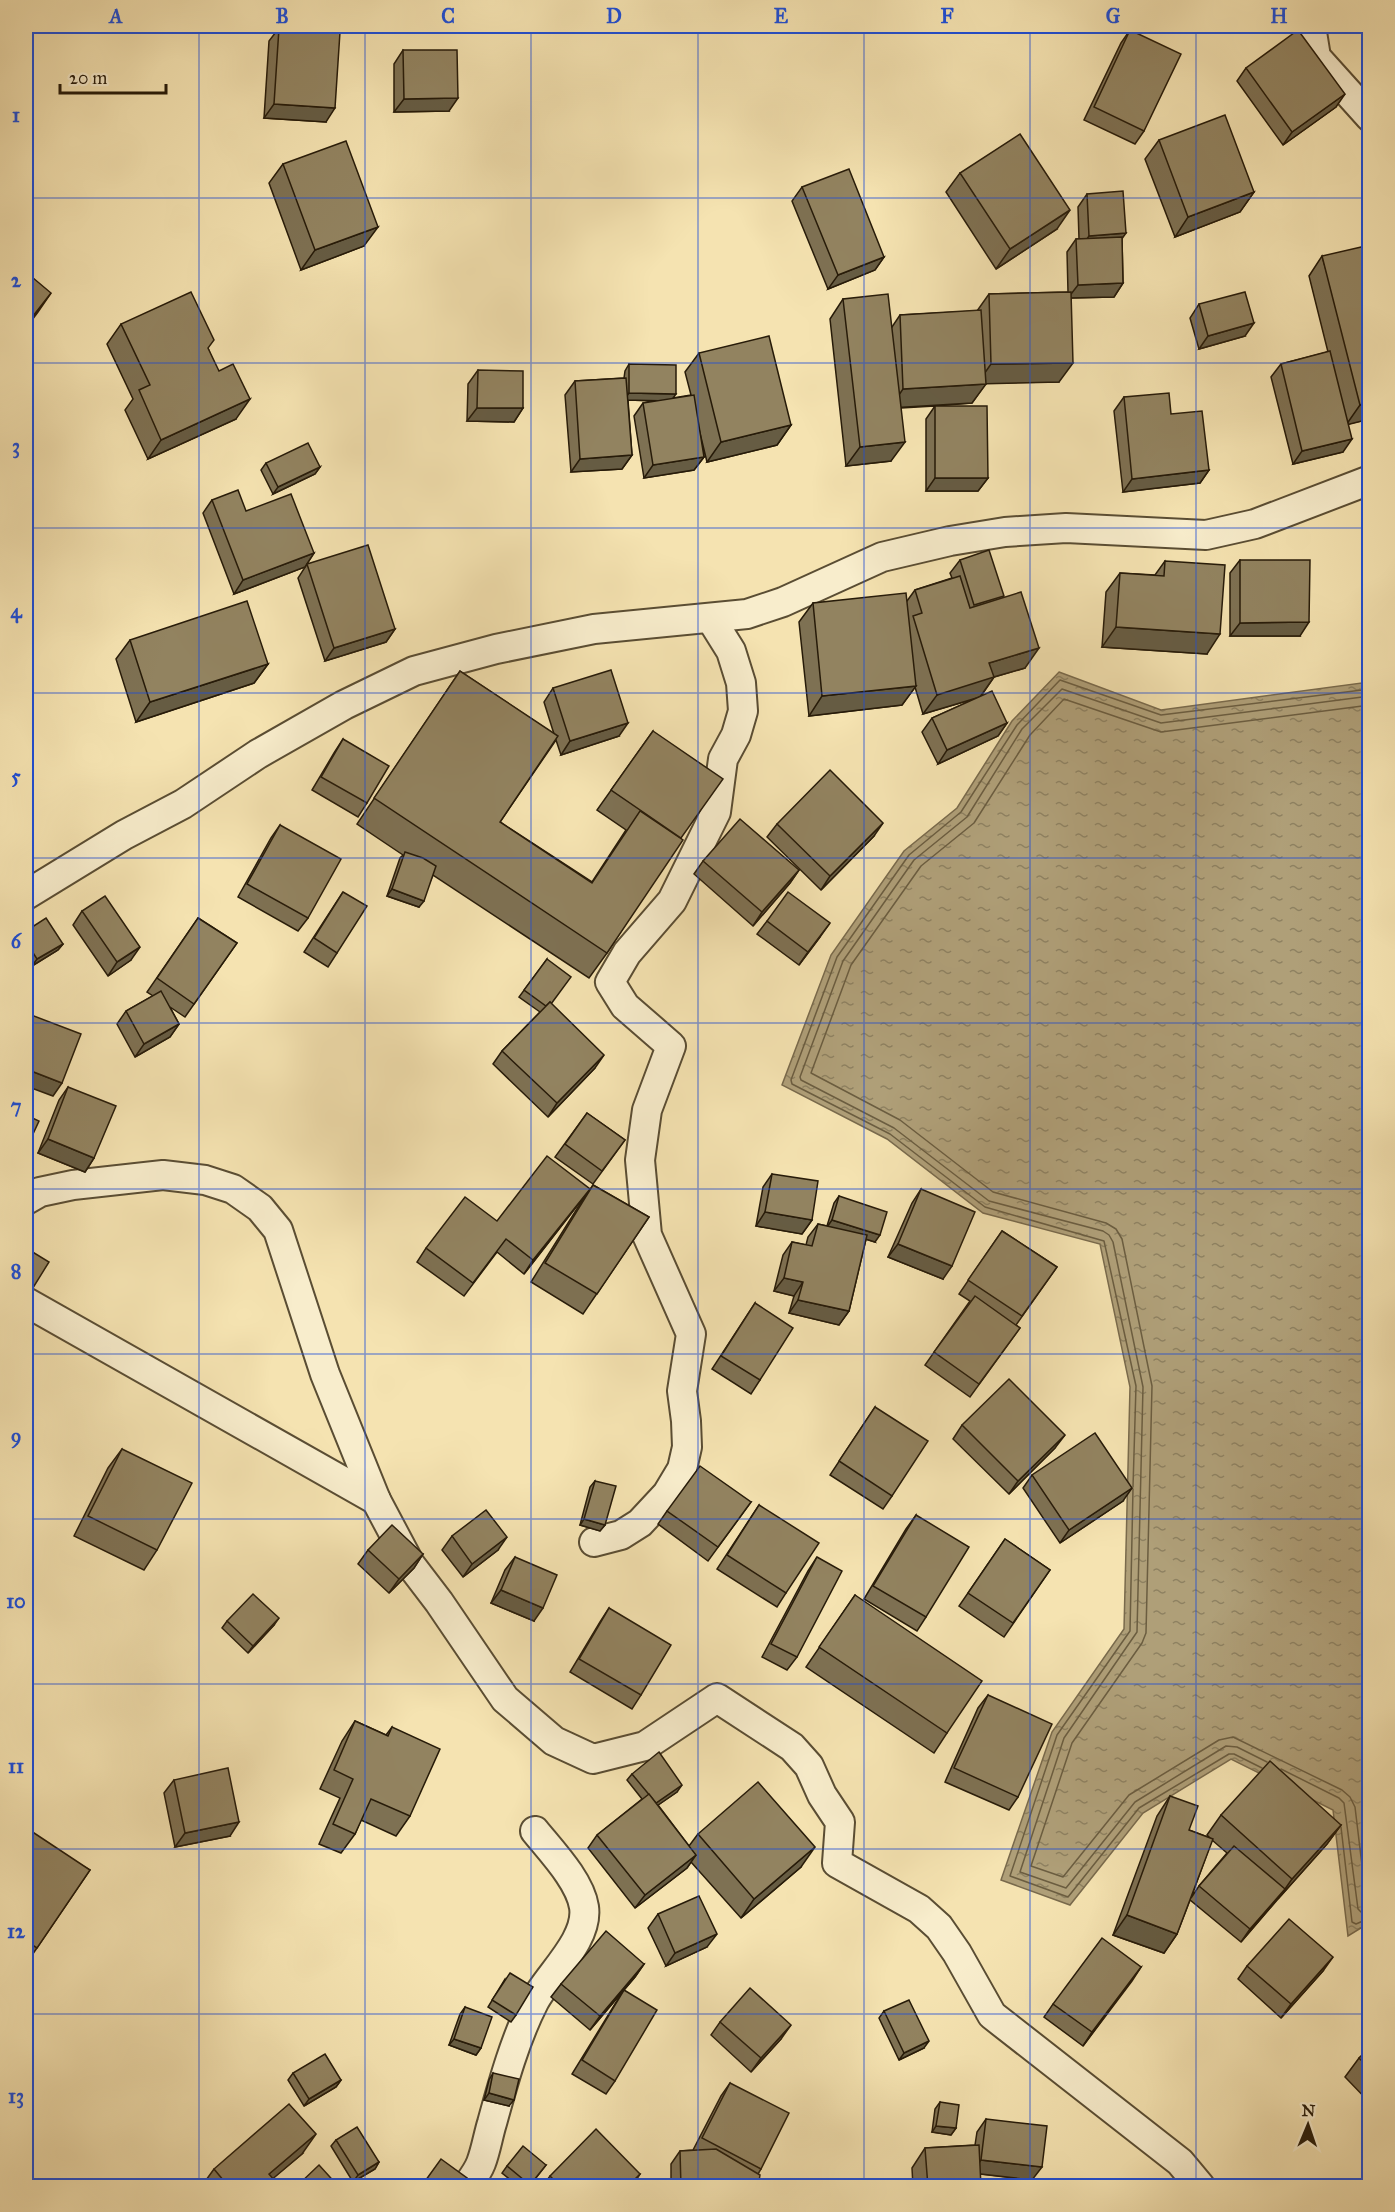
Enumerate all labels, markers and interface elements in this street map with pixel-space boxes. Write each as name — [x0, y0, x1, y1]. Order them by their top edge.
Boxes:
text: A — [107, 4, 123, 28]
text: B — [275, 4, 289, 28]
text: C — [441, 4, 455, 28]
text: D — [606, 4, 622, 28]
text: E — [774, 4, 789, 28]
text: F — [940, 4, 954, 28]
text: G — [1106, 4, 1121, 28]
text: H — [1270, 4, 1288, 28]
scale bar — [60, 57, 166, 95]
text: 20 m — [69, 67, 107, 89]
text: 1 — [12, 103, 20, 127]
text: 2 — [11, 268, 22, 292]
text: 3 — [12, 434, 20, 459]
text: 4 — [10, 599, 22, 624]
text: 5 — [11, 764, 21, 788]
text: 6 — [11, 929, 23, 953]
text: 7 — [11, 1094, 22, 1118]
text: 8 — [11, 1259, 21, 1283]
text: 9 — [11, 1424, 21, 1449]
text: 10 — [6, 1589, 26, 1613]
text: 11 — [8, 1754, 24, 1778]
text: 12 — [7, 1919, 26, 1943]
text: 13 — [8, 2084, 24, 2109]
north arrow — [1278, 2095, 1338, 2155]
text: N — [1301, 2101, 1316, 2120]

